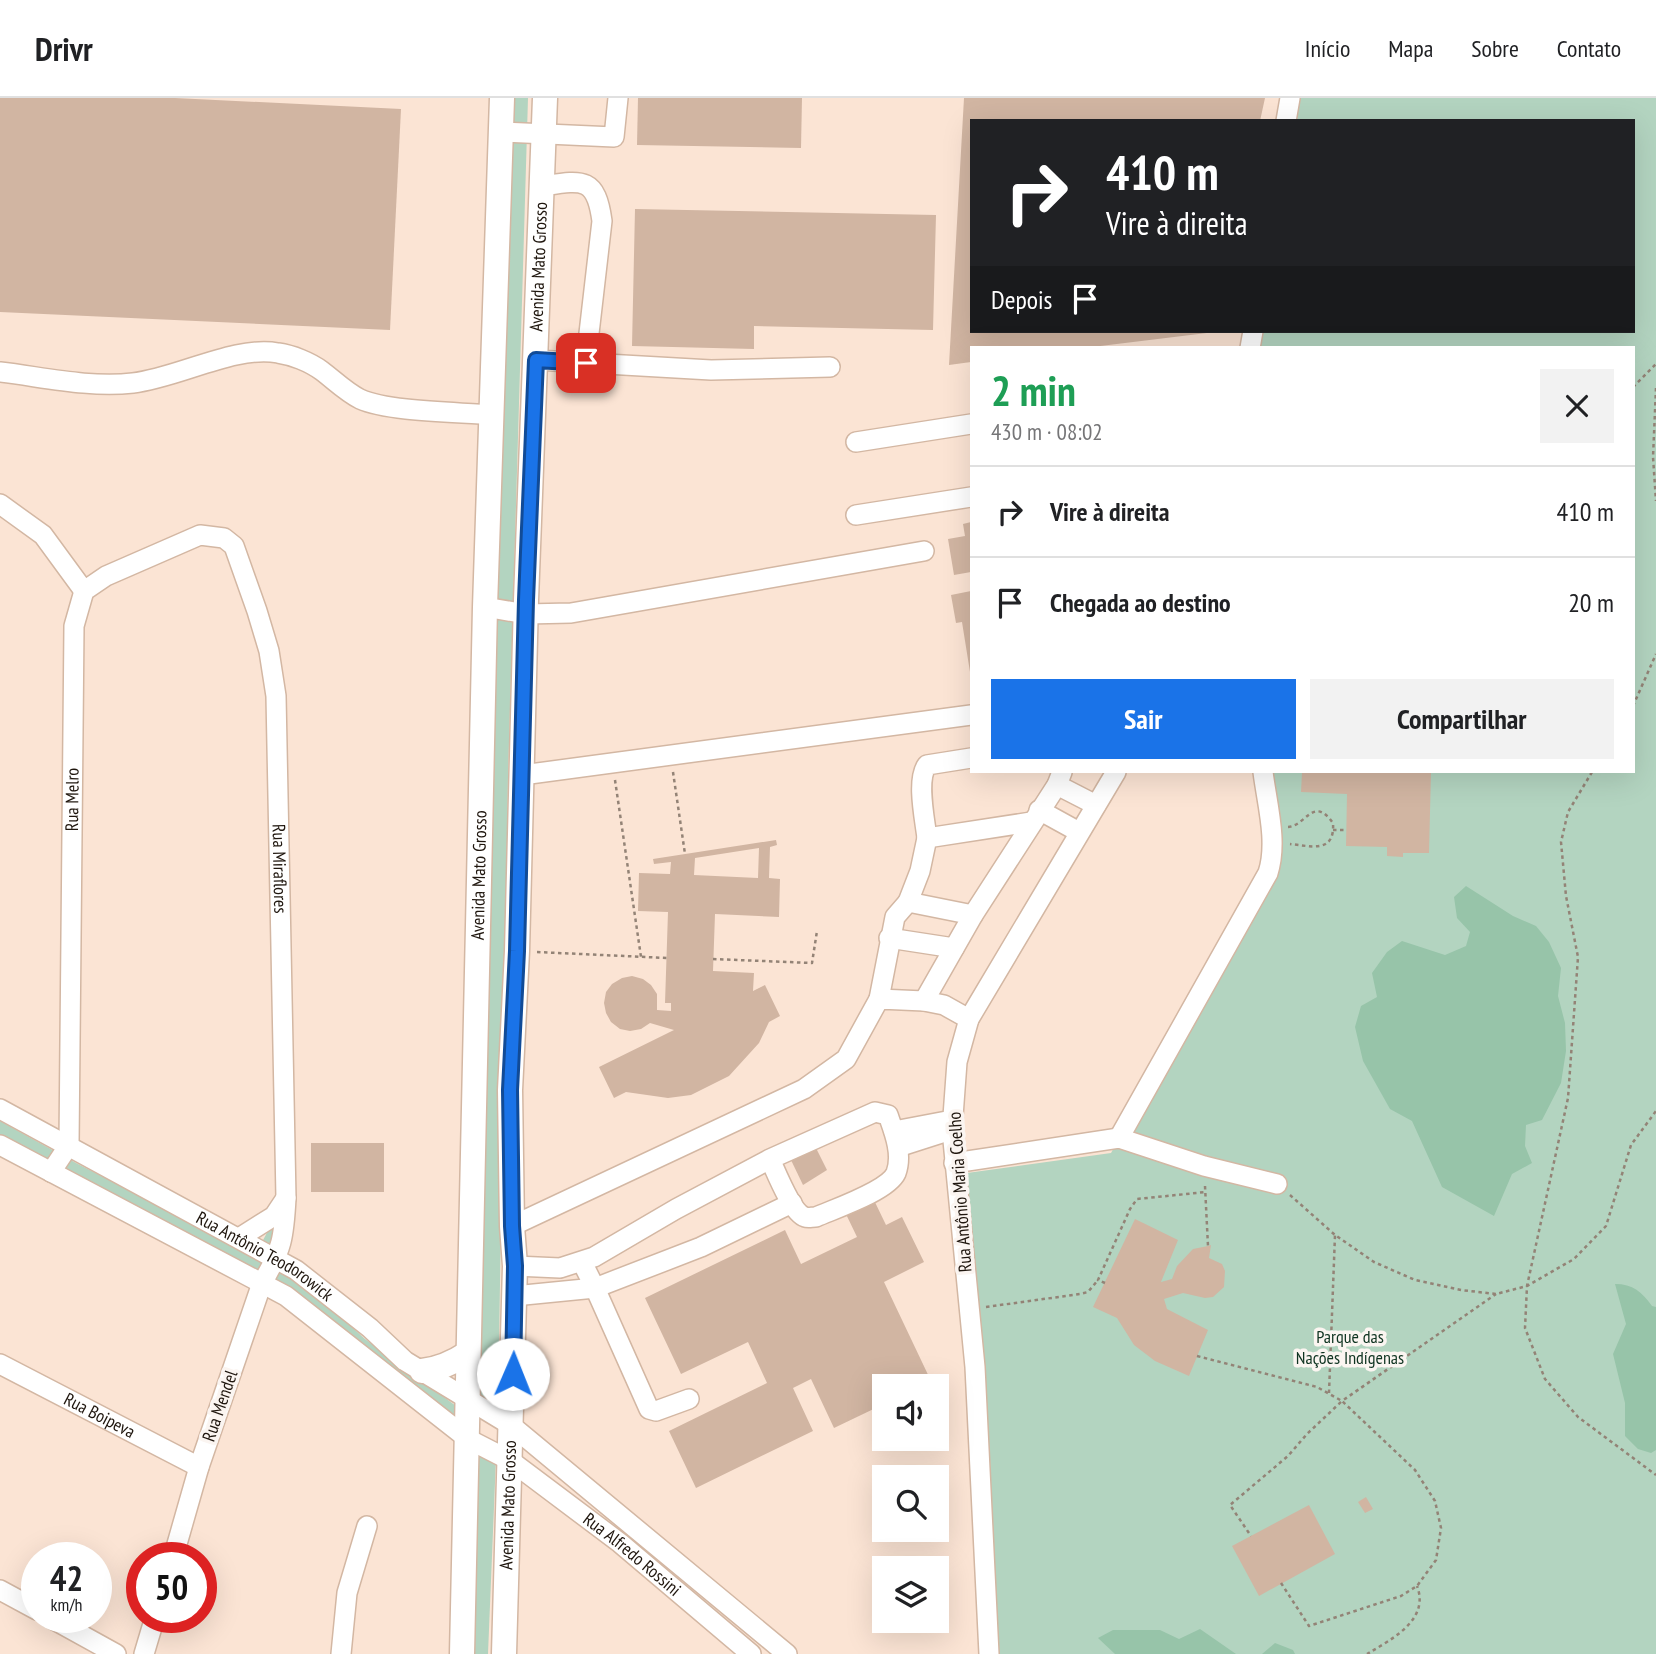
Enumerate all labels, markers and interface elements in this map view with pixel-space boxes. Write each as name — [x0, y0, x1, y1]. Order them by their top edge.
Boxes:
text: Drivr — [35, 27, 93, 70]
text: Início — [1305, 33, 1350, 64]
text: Mapa — [1388, 33, 1433, 64]
text: Sobre — [1471, 33, 1519, 64]
text: Contato — [1557, 33, 1621, 64]
text: 410 m — [1106, 140, 1219, 204]
icon: right — [991, 147, 1082, 238]
street label: Avenida Mato Grosso — [524, 201, 552, 332]
text: Vire à direita — [1106, 202, 1247, 244]
icon: arrive — [1066, 280, 1104, 318]
text: Depois — [991, 283, 1052, 316]
pin — [556, 333, 616, 393]
icon: arrive — [567, 344, 605, 382]
text: 2 min — [991, 363, 1076, 418]
button: close — [1540, 369, 1614, 443]
text: 430 m · 08:02 — [991, 417, 1103, 446]
icon: right — [991, 493, 1029, 531]
text: Vire à direita — [1050, 495, 1169, 528]
text: 410 m — [1556, 495, 1614, 528]
icon: arrive — [991, 584, 1029, 622]
text: Chegada ao destino — [1050, 586, 1231, 619]
text: 20 m — [1568, 586, 1614, 619]
button: Sair — [991, 679, 1296, 759]
button: Compartilhar — [1310, 679, 1614, 759]
street label: Rua Melro — [60, 767, 84, 831]
street label: Avenida Mato Grosso — [466, 810, 492, 940]
street label: Rua Miraflores — [268, 824, 292, 914]
street label: Rua Antônio Maria Coelho — [942, 1111, 977, 1273]
street label: Rua Antônio Teodorowick — [192, 1206, 338, 1306]
park label: Parque das Nações Indígenas — [1296, 1325, 1404, 1369]
position arrow — [476, 1337, 550, 1411]
street label: Rua Mendel — [197, 1366, 243, 1444]
map controls — [872, 1374, 949, 1633]
button: sound — [872, 1374, 949, 1451]
street label: Rua Boipeva — [60, 1387, 139, 1443]
street label: Avenida Mato Grosso — [494, 1440, 521, 1570]
button: search — [872, 1465, 949, 1542]
street label: Rua Alfredo Rossini — [579, 1507, 686, 1601]
speed limit sign: 50 — [126, 1542, 217, 1633]
text: 42 — [50, 1555, 83, 1601]
button: layers — [872, 1556, 949, 1633]
text: km/h — [51, 1593, 82, 1616]

